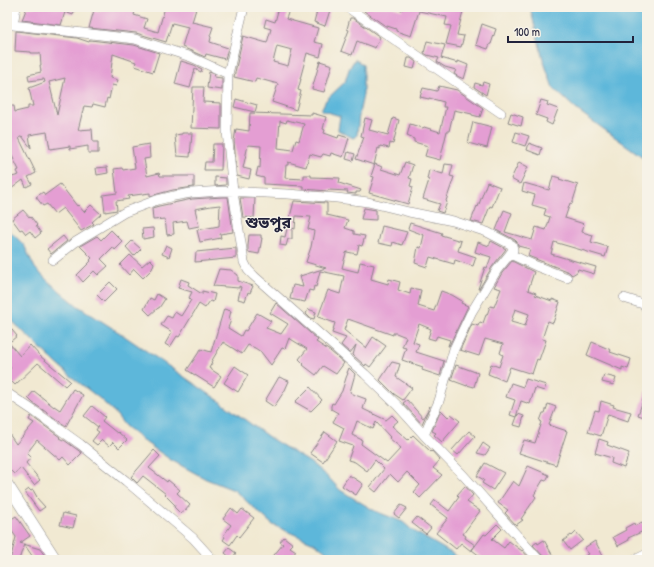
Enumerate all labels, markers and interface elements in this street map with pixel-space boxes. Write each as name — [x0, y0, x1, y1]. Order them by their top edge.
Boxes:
scale bar — [508, 18, 633, 44]
text: 100 m — [514, 23, 540, 40]
district label: শুভপুর — [245, 211, 291, 233]

